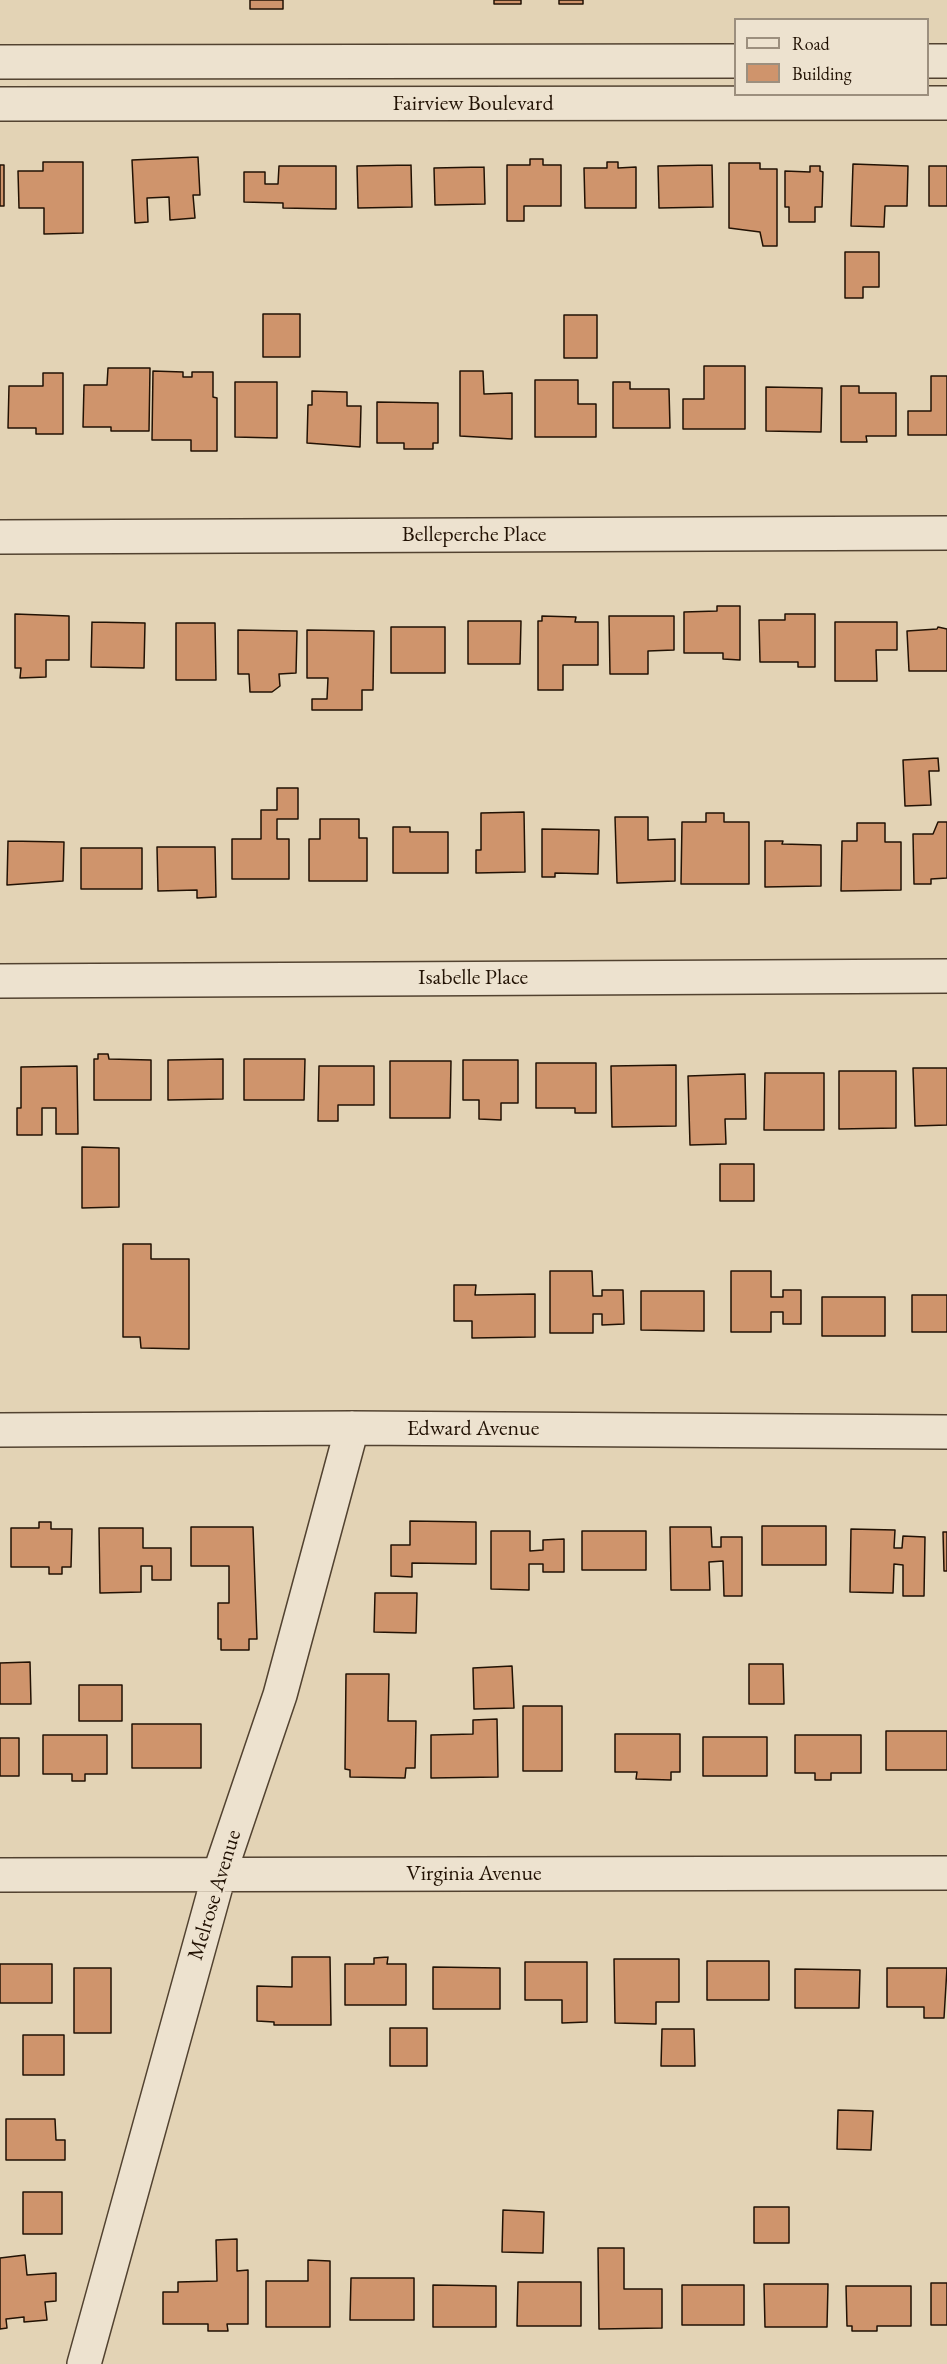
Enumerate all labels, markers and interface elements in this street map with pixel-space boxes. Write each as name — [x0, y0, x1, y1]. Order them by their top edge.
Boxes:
legend — [734, 18, 929, 96]
text: Road — [792, 32, 830, 55]
text: Building — [792, 62, 852, 85]
street label: Fairview Boulevard — [392, 91, 554, 117]
street label: Belleperche Place — [402, 522, 546, 548]
street label: Isabelle Place — [418, 965, 528, 991]
street label: Edward Avenue — [407, 1416, 539, 1442]
street label: Melrose Avenue — [183, 1827, 247, 1963]
street label: Virginia Avenue — [406, 1861, 542, 1887]

